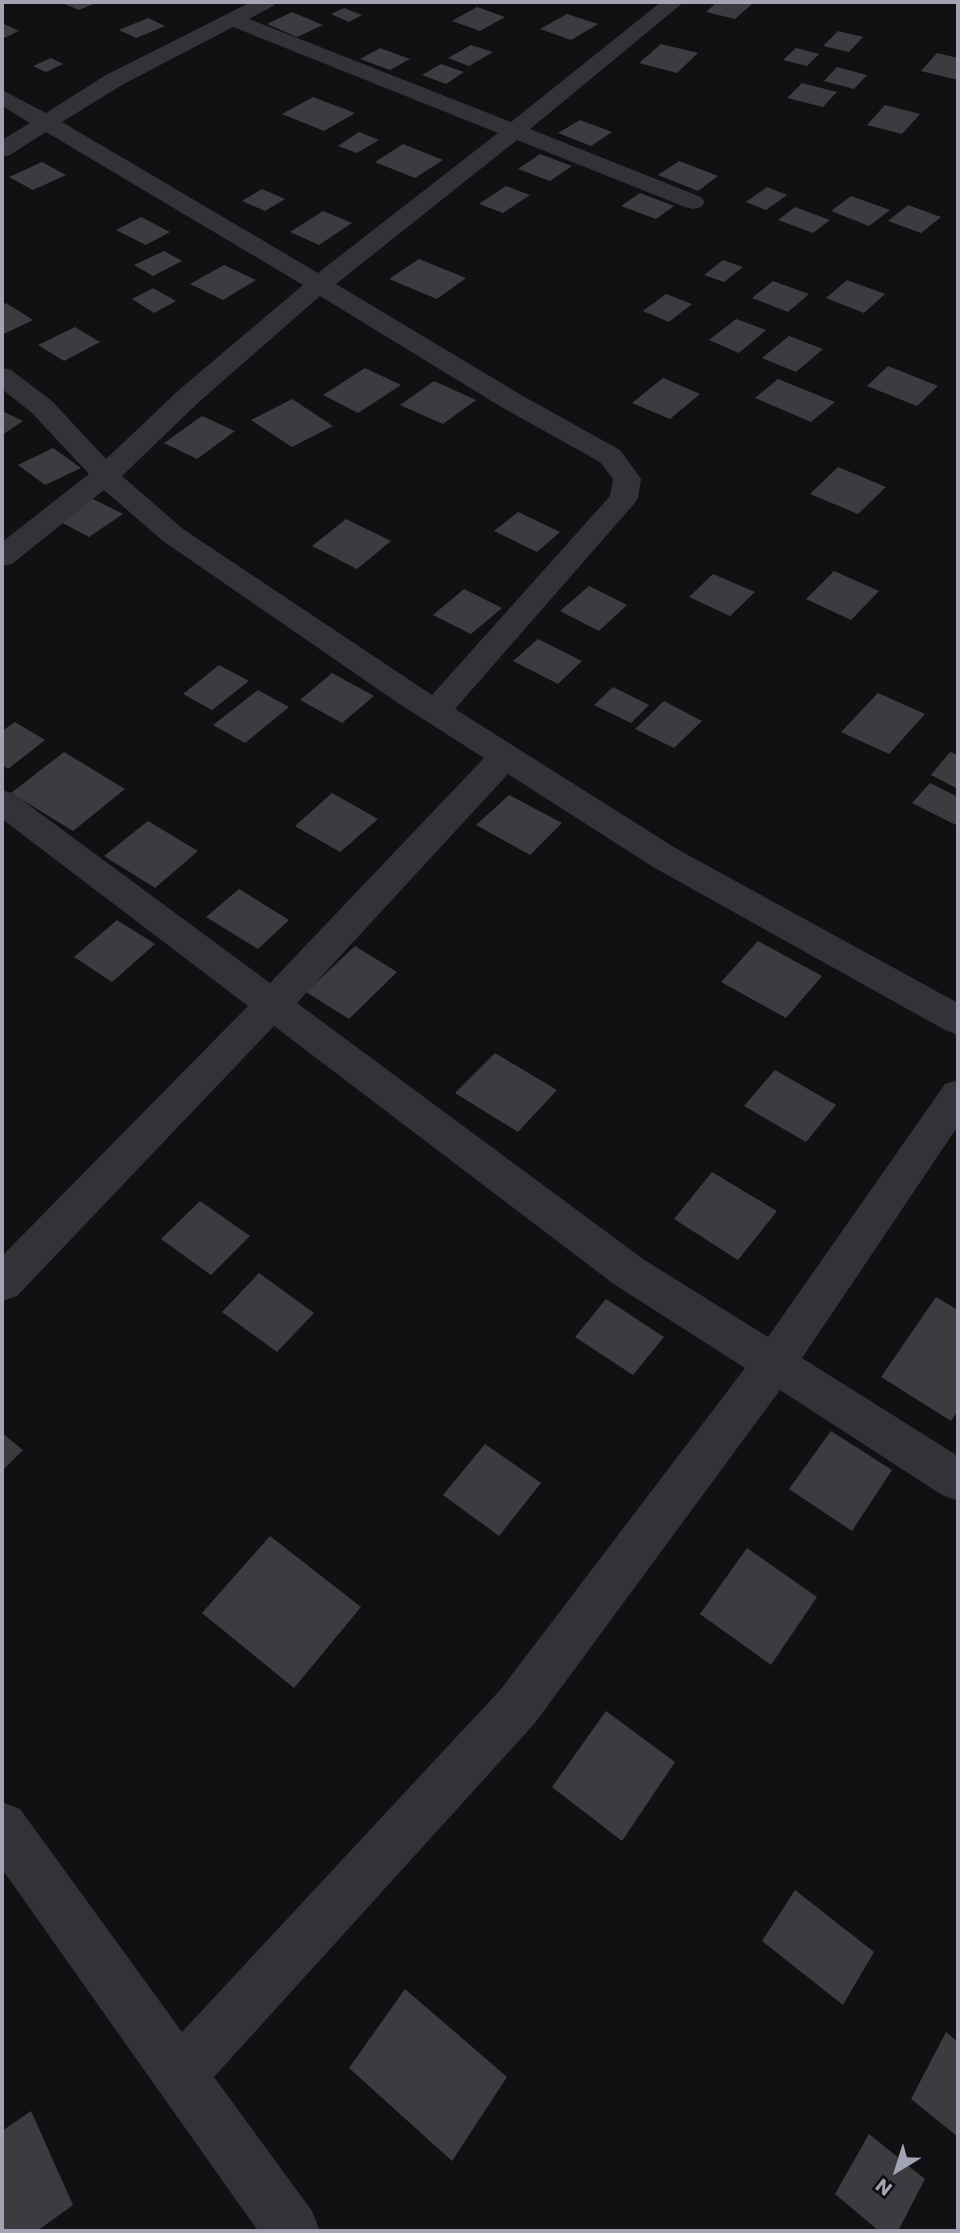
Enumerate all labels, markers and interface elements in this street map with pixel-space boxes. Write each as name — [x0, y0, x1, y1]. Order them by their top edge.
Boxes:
north arrow — [862, 2135, 932, 2205]
text: N — [870, 2172, 898, 2202]

